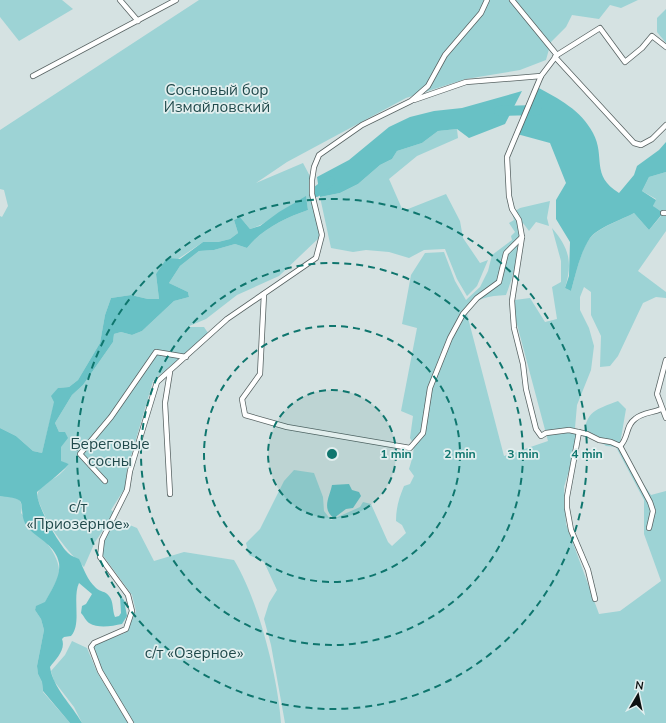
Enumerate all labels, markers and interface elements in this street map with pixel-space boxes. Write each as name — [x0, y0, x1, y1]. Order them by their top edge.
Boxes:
park label: Сосновый бор Измайловский — [164, 80, 270, 116]
park label: Береговые сосны — [70, 434, 150, 470]
text: 1 min — [380, 446, 412, 461]
text: 2 min — [444, 446, 476, 461]
text: 3 min — [507, 446, 539, 461]
text: 4 min — [571, 446, 603, 461]
centre of rings — [325, 447, 339, 461]
park label: с/т «Приозерное» — [27, 497, 130, 533]
park label: с/т «Озерное» — [145, 643, 244, 662]
north arrow — [618, 675, 658, 715]
text: N — [634, 678, 645, 693]

